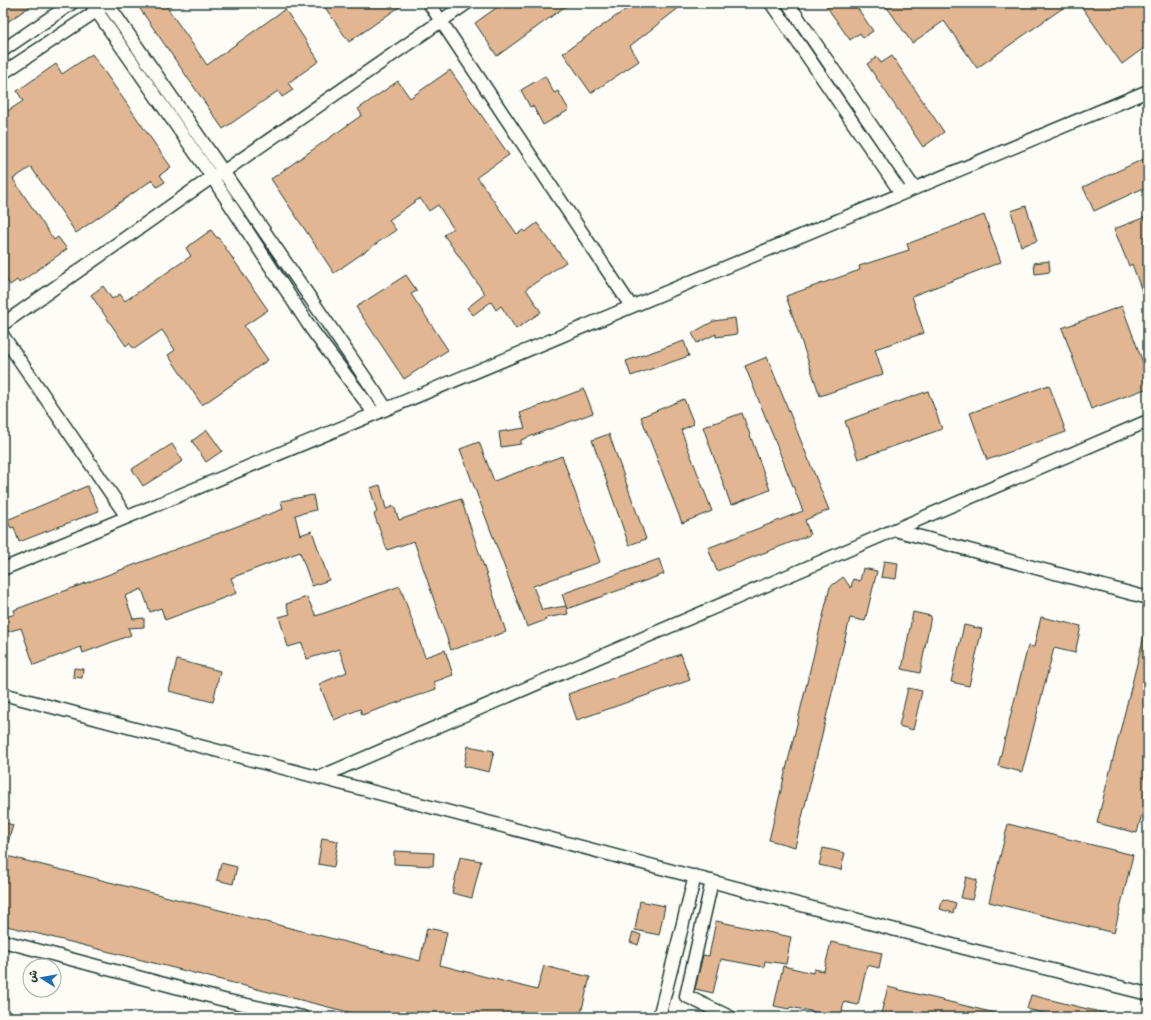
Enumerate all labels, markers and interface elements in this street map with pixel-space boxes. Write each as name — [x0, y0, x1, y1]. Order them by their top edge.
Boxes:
north arrow — [22, 958, 62, 998]
text: ش — [24, 969, 41, 984]

